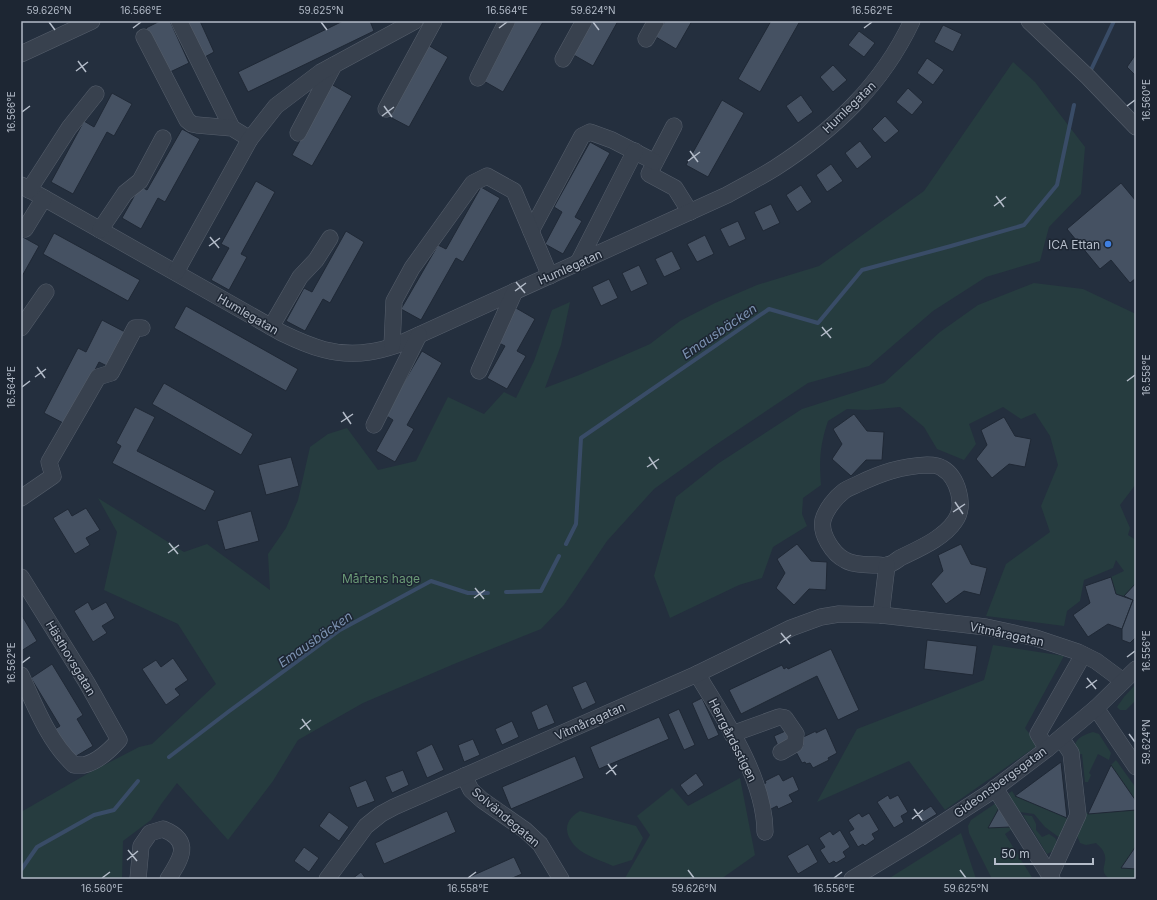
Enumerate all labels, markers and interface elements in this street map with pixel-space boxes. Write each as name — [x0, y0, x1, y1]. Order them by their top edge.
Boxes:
text: 59.626°N — [26, 4, 72, 16]
text: 16.566°E — [120, 4, 162, 16]
text: 59.625°N — [298, 4, 344, 16]
text: 16.564°E — [486, 4, 528, 16]
text: 59.624°N — [570, 4, 616, 16]
text: 16.562°E — [851, 4, 893, 16]
street label: Humlegatan — [819, 78, 879, 136]
text: 16.560°E — [1140, 79, 1152, 121]
text: 16.566°E — [5, 91, 17, 133]
place label: ICA Ettan — [1048, 237, 1100, 252]
marker: ICA Ettan — [1103, 239, 1113, 249]
street label: Humlegatan — [536, 246, 604, 288]
street label: Humlegatan — [215, 290, 281, 338]
water label: Emausbäcken — [678, 300, 760, 362]
text: 16.558°E — [1140, 354, 1152, 396]
text: 16.564°E — [5, 366, 17, 408]
park label: Mårtens hage — [342, 571, 420, 586]
water label: Emausbäcken — [275, 607, 356, 671]
street label: Hästhovsgatan — [43, 618, 99, 698]
street label: Vitmåragatan — [969, 619, 1045, 649]
text: 16.556°E — [1140, 630, 1152, 672]
text: 16.562°E — [5, 642, 17, 684]
street label: Herrgårdsstigen — [706, 696, 760, 784]
street label: Vitmåragatan — [552, 699, 628, 743]
text: 59.624°N — [1140, 719, 1152, 765]
street label: Gideonsbergsgatan — [951, 743, 1049, 821]
street label: Solvändegatan — [469, 784, 543, 850]
scale bar — [995, 840, 1093, 866]
text: 50 m — [1001, 846, 1030, 861]
text: 16.560°E — [81, 882, 123, 894]
text: 16.558°E — [447, 882, 489, 894]
text: 59.626°N — [671, 882, 717, 894]
text: 16.556°E — [813, 882, 855, 894]
text: 59.625°N — [943, 882, 989, 894]

